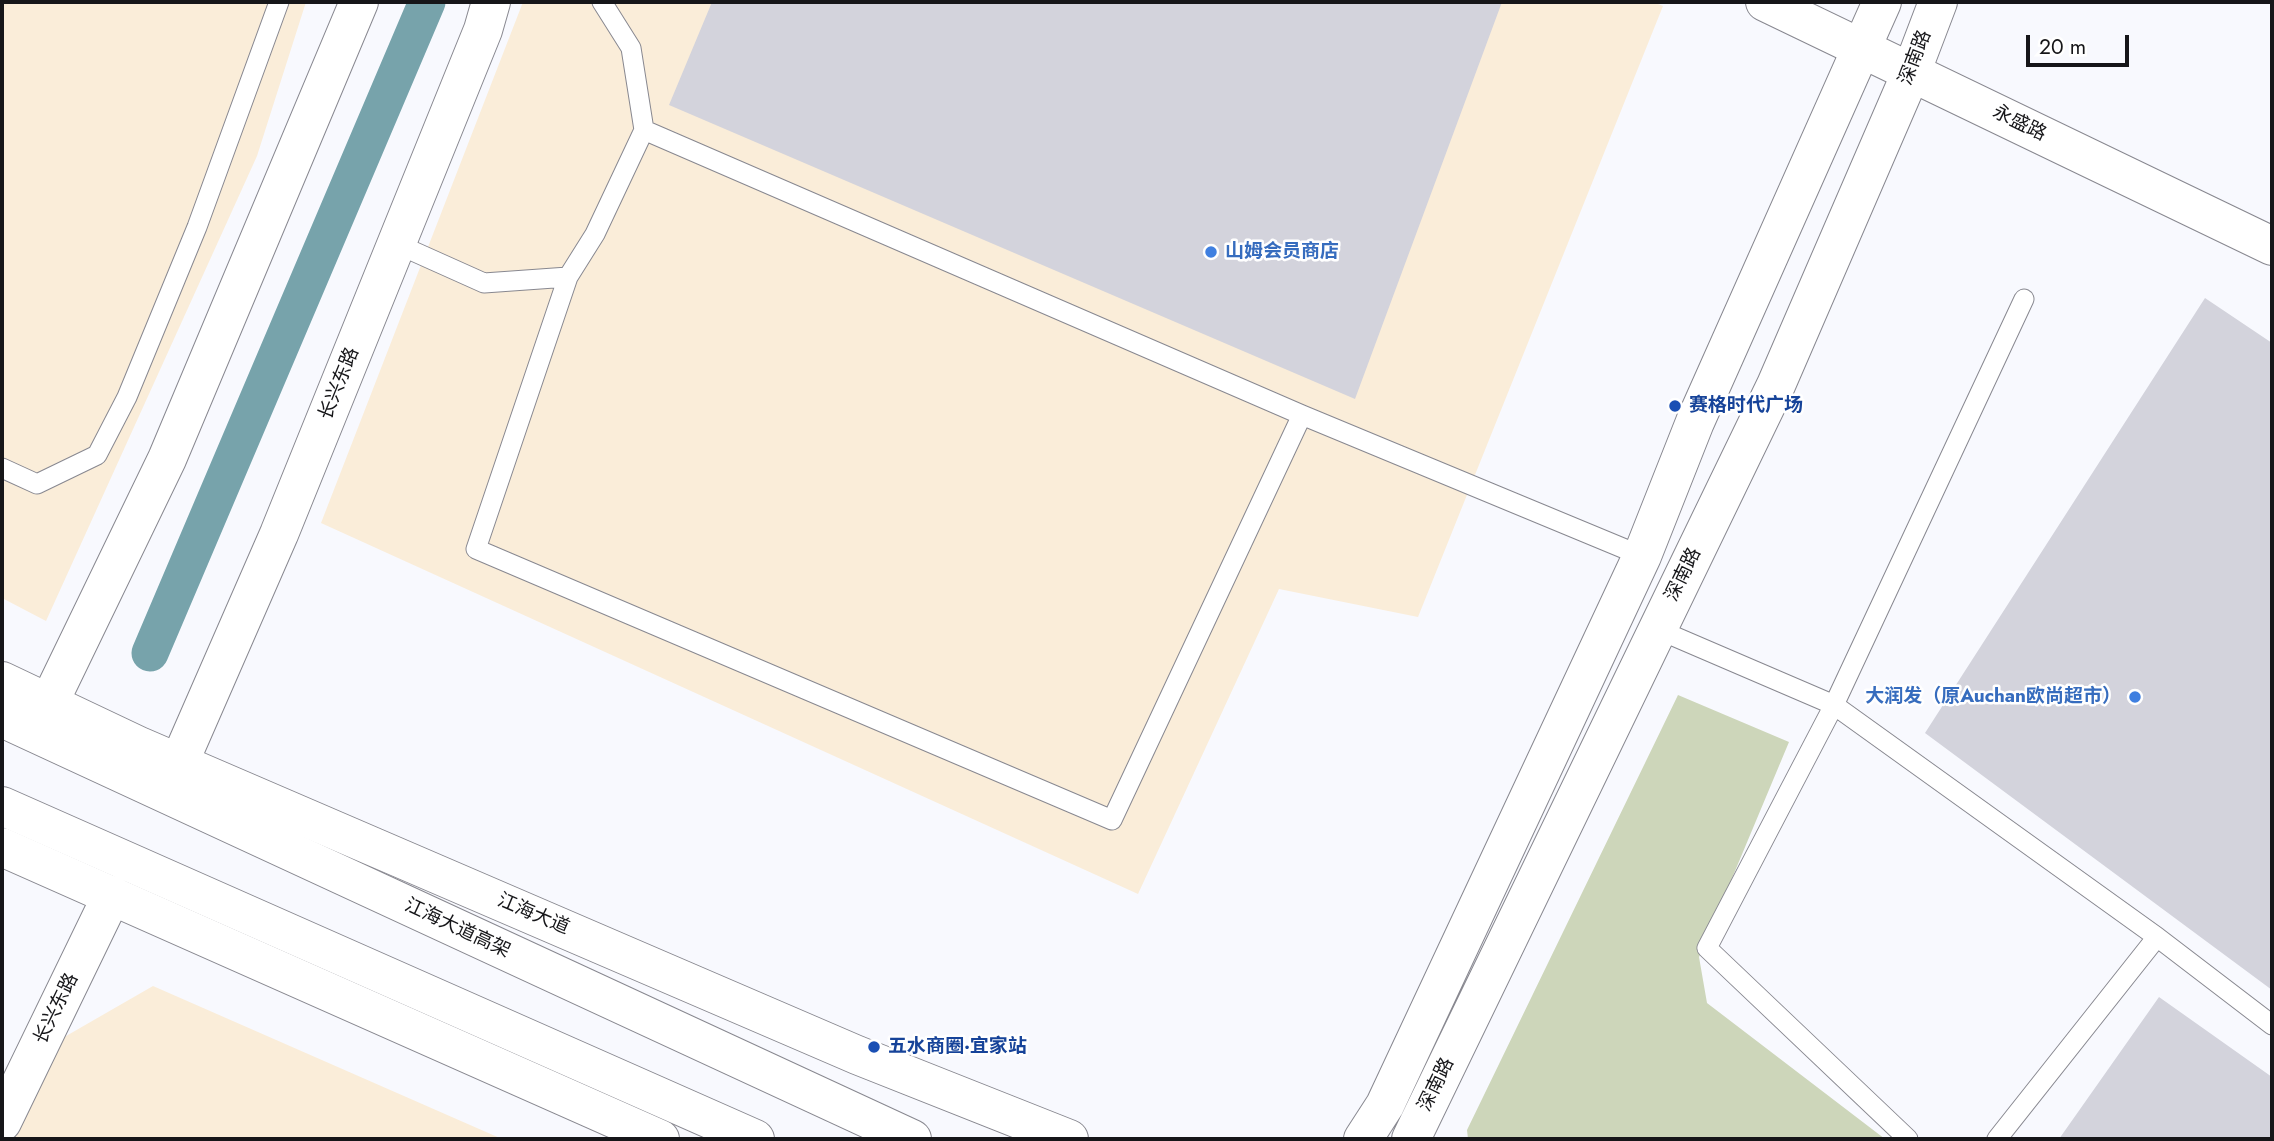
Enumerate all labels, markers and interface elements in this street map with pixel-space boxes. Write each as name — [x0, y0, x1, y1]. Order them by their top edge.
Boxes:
scale bar — [2029, 21, 2132, 65]
street label: 深南路 — [1895, 27, 1937, 89]
text: 20 m — [2039, 32, 2086, 62]
street label: 永盛路 — [1988, 101, 2050, 147]
place label: 山姆会员商店 — [1225, 241, 1339, 263]
marker: 山姆会员商店 — [1203, 244, 1219, 260]
street label: 长兴东路 — [315, 344, 365, 424]
place label: 赛格时代广场 — [1689, 395, 1803, 417]
marker: 赛格时代广场 — [1667, 398, 1683, 414]
street label: 深南路 — [1661, 544, 1707, 606]
place label: 大润发（原Auchan欧尚超市） — [1865, 686, 2121, 708]
marker: 大润发（原Auchan欧尚超市） — [2127, 689, 2143, 705]
street label: 江海大道 — [494, 890, 572, 940]
street label: 江海大道高架 — [401, 895, 513, 963]
street label: 长兴东路 — [30, 970, 84, 1048]
place label: 五水商圈·宜家站 — [888, 1036, 1027, 1058]
marker: 五水商圈·宜家站 — [866, 1039, 882, 1055]
street label: 深南路 — [1414, 1054, 1460, 1116]

